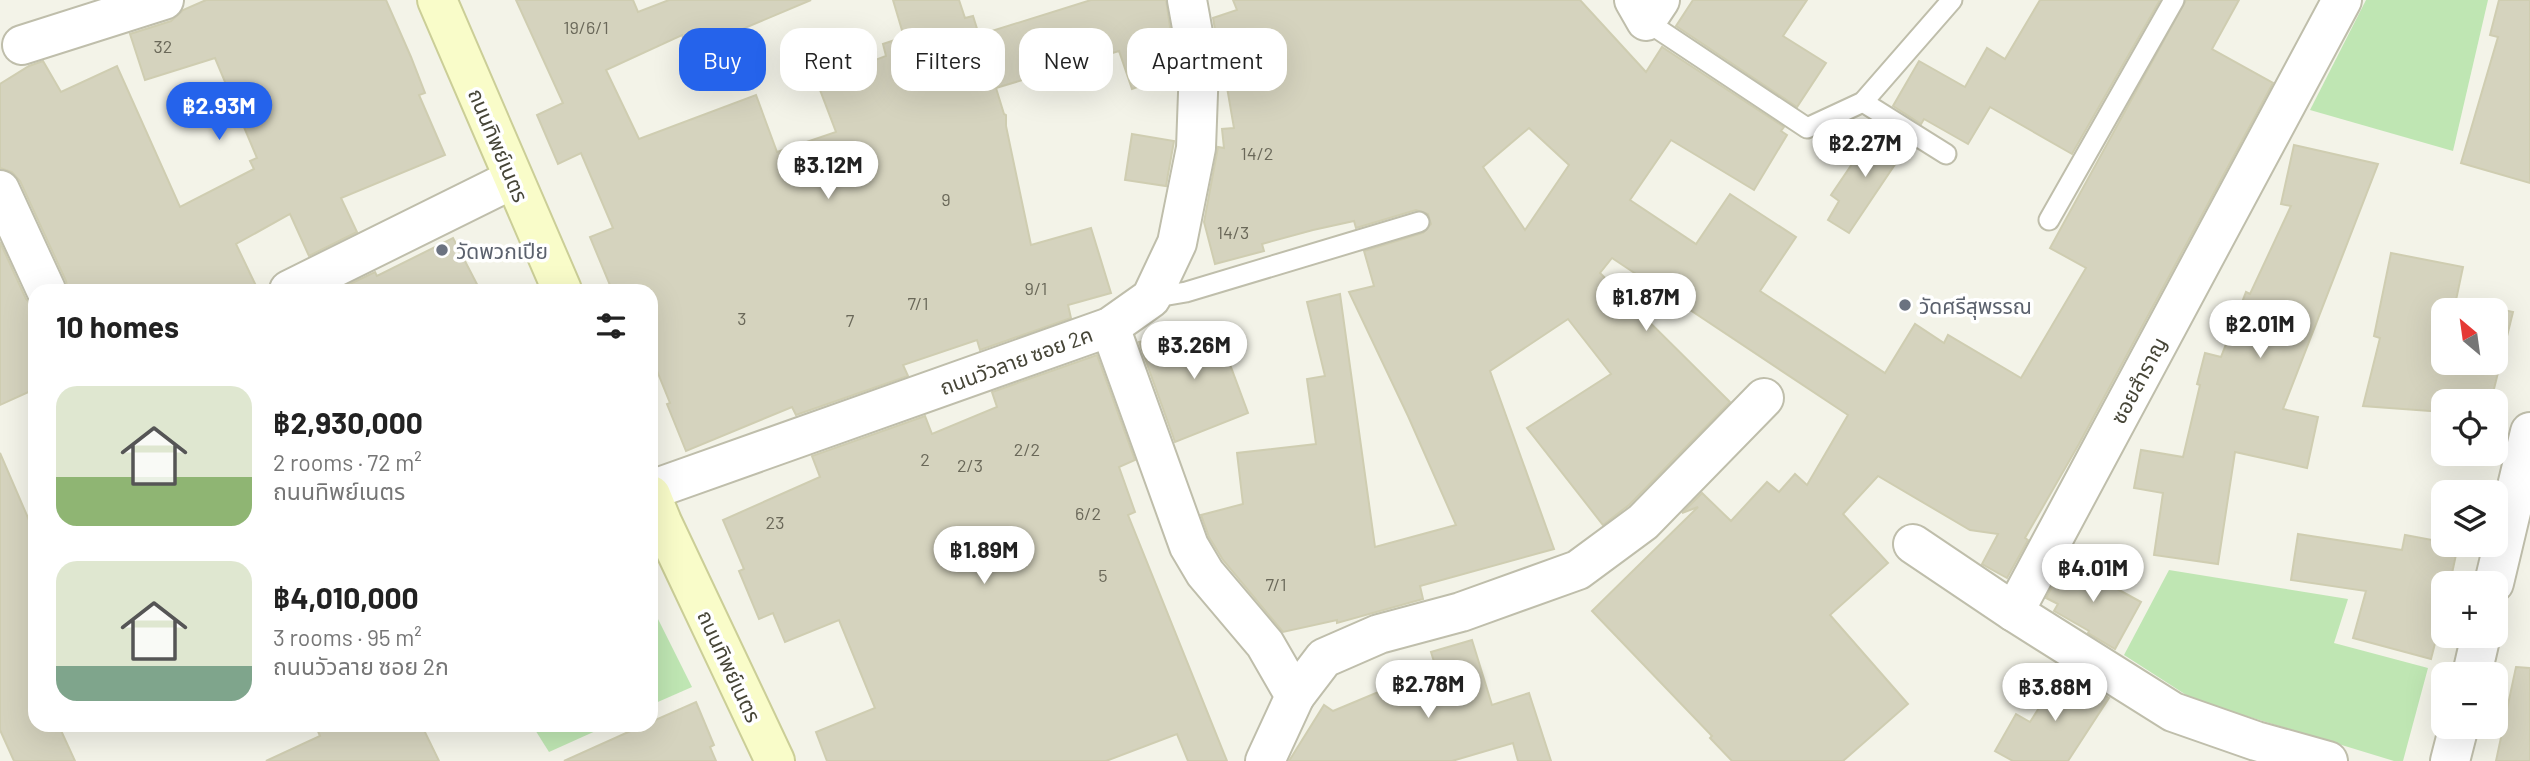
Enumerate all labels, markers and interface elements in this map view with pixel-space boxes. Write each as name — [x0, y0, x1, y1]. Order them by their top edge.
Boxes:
house number: 19/6/1 — [563, 16, 609, 38]
chip: Buy — [679, 28, 766, 91]
chip: Rent — [780, 28, 877, 91]
chip: Filters — [891, 28, 1005, 91]
chip: New — [1019, 28, 1113, 91]
chip: Apartment — [1127, 28, 1287, 91]
house number: 32 — [154, 35, 172, 57]
pin: ฿2.93M — [162, 82, 276, 142]
street label: ถนนทิพย์เนตร — [464, 85, 534, 205]
text: ฿2.93M — [182, 91, 256, 119]
pin: ฿2.27M — [1808, 120, 1922, 179]
text: ฿2.27M — [1828, 128, 1902, 156]
pin: ฿3.12M — [771, 142, 885, 201]
house number: 14/2 — [1240, 142, 1274, 164]
text: ฿3.12M — [793, 150, 863, 178]
house number: 9 — [941, 188, 951, 210]
house number: 14/3 — [1217, 221, 1249, 243]
place label: วัดพวกเปีย — [456, 238, 548, 263]
marker: วัดพวกเปีย — [434, 242, 450, 258]
pin: ฿1.87M — [1589, 274, 1703, 333]
house number: 9/1 — [1025, 277, 1047, 299]
text: ฿1.87M — [1612, 282, 1680, 310]
house number: 7/1 — [908, 292, 928, 314]
place label: วัดศรีสุพรรณ — [1919, 293, 2032, 320]
marker: วัดศรีสุพรรณ — [1897, 297, 1913, 313]
north arrow — [2431, 298, 2508, 374]
map controls — [2431, 298, 2508, 739]
pin: ฿2.01M — [2203, 300, 2317, 360]
icon: filters — [592, 307, 630, 345]
house number: 3 — [737, 307, 747, 329]
text: 10 homes — [56, 308, 179, 344]
house number: 7 — [846, 309, 855, 331]
text: ฿2.01M — [2225, 309, 2295, 337]
street label: ถนนวัวลาย ซอย 2ค — [936, 321, 1096, 399]
pin: ฿3.26M — [1137, 322, 1251, 381]
text: ฿3.26M — [1157, 330, 1231, 358]
street label: ซอยสำราญ — [2105, 332, 2171, 428]
button: locate — [2431, 389, 2508, 466]
text: ฿2,930,000 — [273, 404, 423, 440]
icon: home — [112, 414, 196, 498]
house number: 2/2 — [1014, 438, 1040, 460]
text: 2 rooms · 72 m² — [273, 448, 422, 476]
house number: 2 — [920, 448, 930, 470]
house number: 2/3 — [957, 454, 983, 476]
text: ถนนทิพย์เนตร — [273, 477, 405, 505]
button: layers — [2431, 480, 2508, 557]
house number: 6/2 — [1075, 502, 1101, 524]
house number: 23 — [766, 511, 784, 533]
pin: ฿1.89M — [927, 526, 1041, 586]
text: ฿1.89M — [950, 535, 1018, 563]
pin: ฿4.01M — [2036, 544, 2150, 604]
text: ฿4.01M — [2058, 553, 2128, 581]
house number: 5 — [1098, 564, 1108, 586]
button: + — [2431, 571, 2508, 648]
house number: 7/1 — [1266, 573, 1286, 595]
text: ฿4,010,000 — [273, 579, 419, 615]
icon: home — [112, 589, 196, 673]
street label: ถนนทิพย์เนตร — [693, 606, 767, 726]
text: 3 rooms · 95 m² — [273, 623, 422, 651]
text: ถนนวัวลาย ซอย 2ก — [273, 652, 449, 680]
pin: ฿2.78M — [1371, 660, 1485, 720]
button: − — [2431, 662, 2508, 739]
pin: ฿3.88M — [1998, 664, 2112, 723]
text: ฿2.78M — [1392, 669, 1464, 697]
text: ฿3.88M — [2018, 672, 2092, 700]

